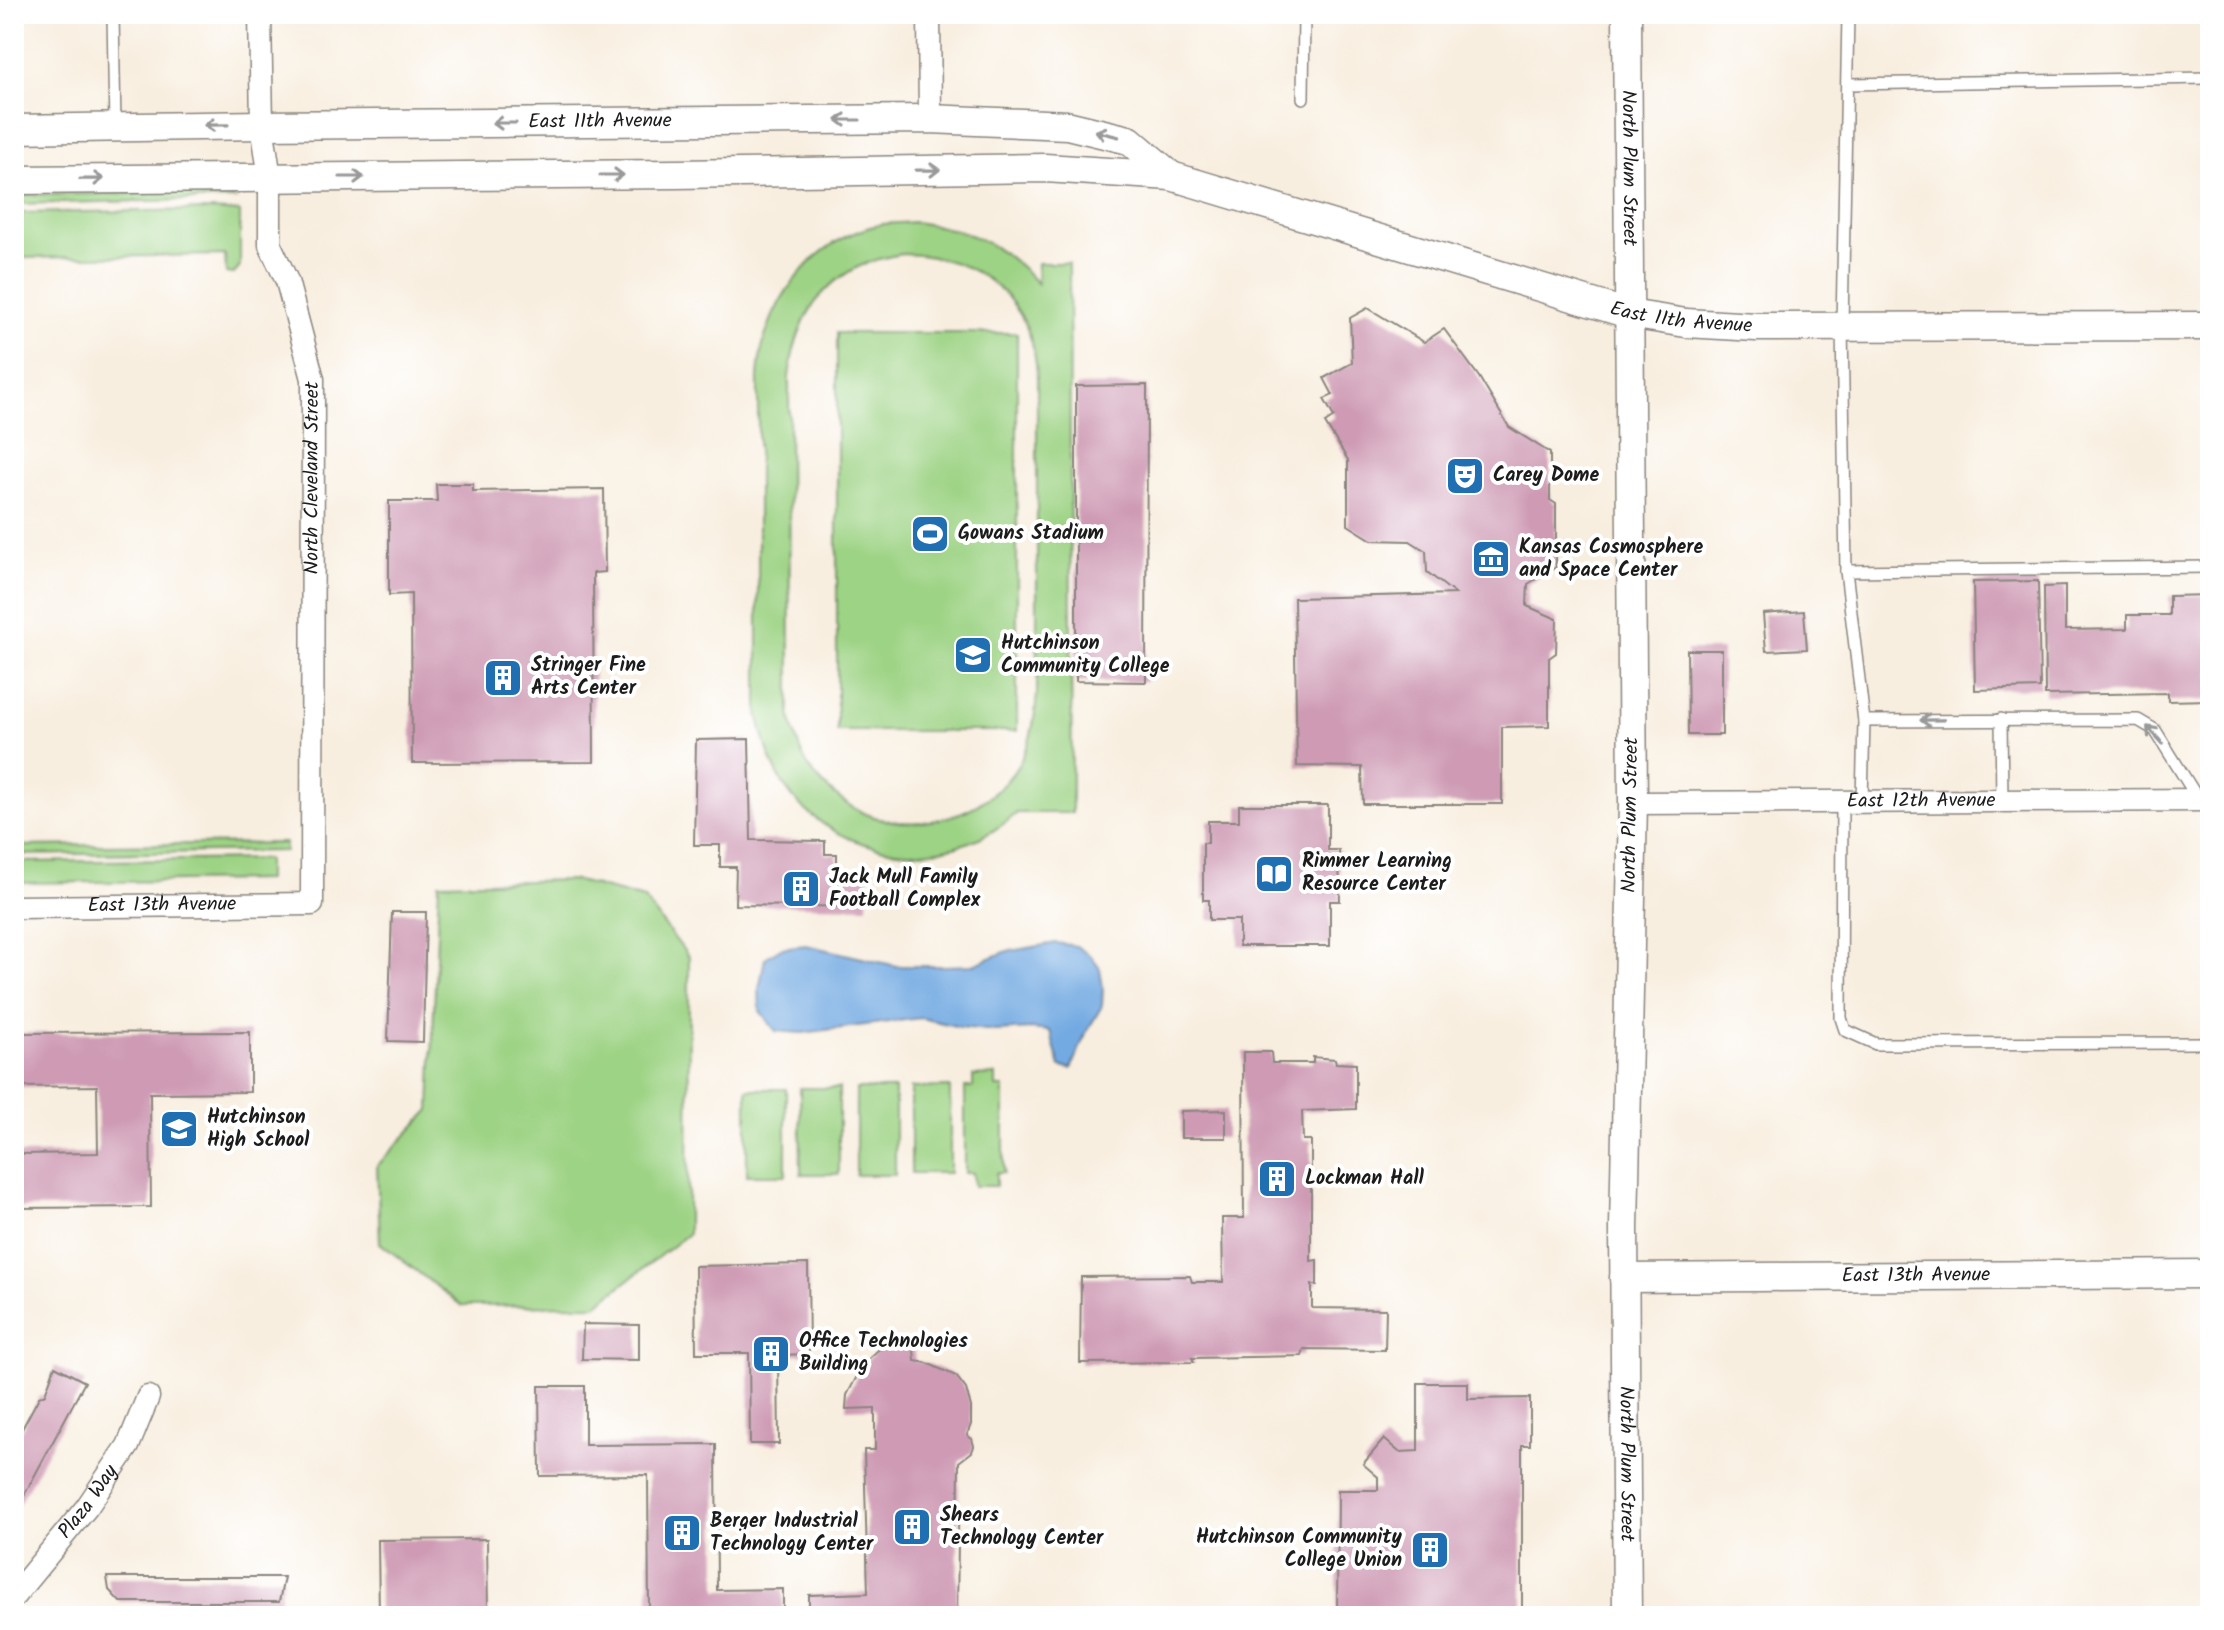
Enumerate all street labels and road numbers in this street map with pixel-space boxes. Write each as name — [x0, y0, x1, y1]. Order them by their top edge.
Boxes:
street label: North Plum Street — [1612, 90, 1645, 246]
street label: East 11th Avenue — [528, 105, 672, 139]
street label: East 11th Avenue — [1606, 293, 1753, 343]
street label: North Cleveland Street — [297, 381, 329, 574]
street label: North Plum Street — [1614, 737, 1648, 893]
street label: East 12th Avenue — [1847, 785, 1995, 818]
street label: East 13th Avenue — [88, 889, 236, 922]
street label: East 13th Avenue — [1842, 1260, 1990, 1293]
street label: North Plum Street — [1609, 1386, 1642, 1542]
street label: Plaza Way — [51, 1458, 127, 1547]

